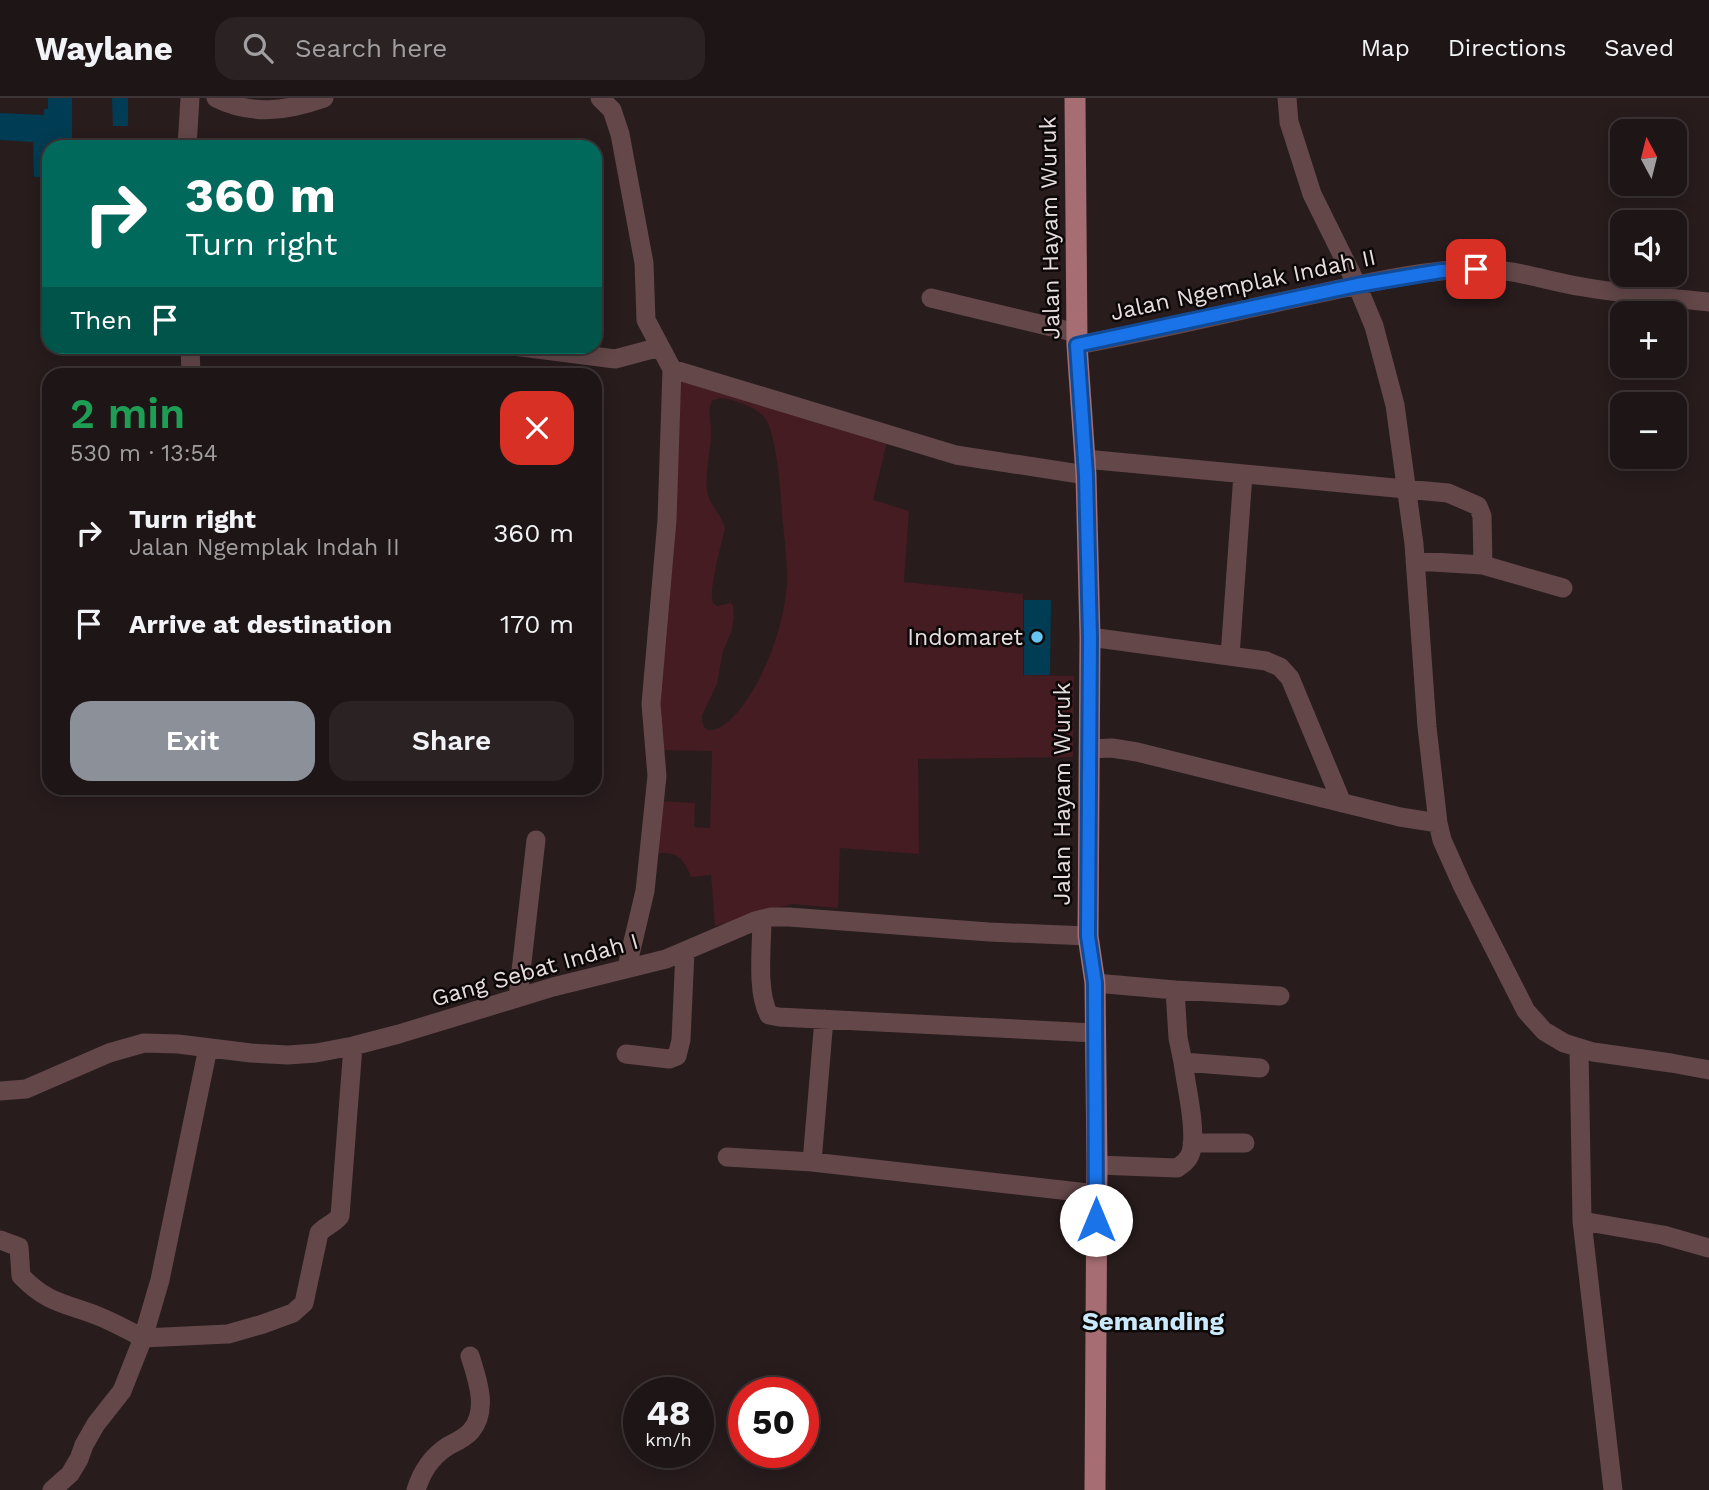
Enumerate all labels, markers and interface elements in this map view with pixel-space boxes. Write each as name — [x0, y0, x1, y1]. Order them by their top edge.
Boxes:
search box — [215, 17, 705, 80]
text: Waylane — [35, 29, 173, 68]
icon: search — [239, 29, 277, 67]
text: Search here — [295, 33, 447, 63]
text: Map — [1361, 34, 1410, 62]
text: Directions — [1448, 34, 1566, 62]
text: Saved — [1604, 34, 1674, 62]
street label: Jalan Hayam Wuruk — [1035, 116, 1065, 340]
north arrow — [1610, 119, 1687, 196]
map controls — [1610, 119, 1687, 469]
text: 360 m — [185, 166, 336, 224]
icon: right — [70, 168, 161, 259]
button: sound — [1610, 210, 1687, 287]
text: Turn right — [185, 225, 337, 263]
pin — [1446, 239, 1506, 299]
street label: Jalan Ngemplak Indah II — [1108, 244, 1378, 326]
icon: arrive — [1457, 250, 1495, 288]
icon: arrive — [146, 301, 184, 339]
button: + — [1610, 301, 1687, 378]
text: Then — [70, 305, 132, 335]
text: 2 min — [70, 389, 185, 438]
button: close — [500, 391, 574, 465]
button: − — [1610, 392, 1687, 469]
text: 530 m · 13:54 — [70, 440, 218, 467]
text: Turn right — [129, 504, 256, 534]
icon: right — [70, 514, 108, 552]
text: 360 m — [493, 518, 574, 548]
text: Jalan Ngemplak Indah II — [129, 534, 400, 561]
icon: arrive — [70, 605, 108, 643]
text: Arrive at destination — [129, 609, 392, 639]
text: 170 m — [500, 609, 574, 639]
place label: Indomaret — [907, 624, 1023, 651]
marker: Indomaret — [1029, 629, 1045, 645]
street label: Jalan Hayam Wuruk — [1049, 682, 1076, 906]
button: Exit — [70, 701, 315, 781]
button: Share — [329, 701, 574, 781]
street label: Gang Sebat Indah I — [429, 928, 641, 1012]
position arrow — [1059, 1183, 1133, 1257]
district label: Semanding — [1082, 1306, 1224, 1336]
speed limit sign: 50 — [728, 1377, 819, 1468]
text: 48 — [646, 1392, 691, 1434]
text: km/h — [645, 1429, 692, 1450]

